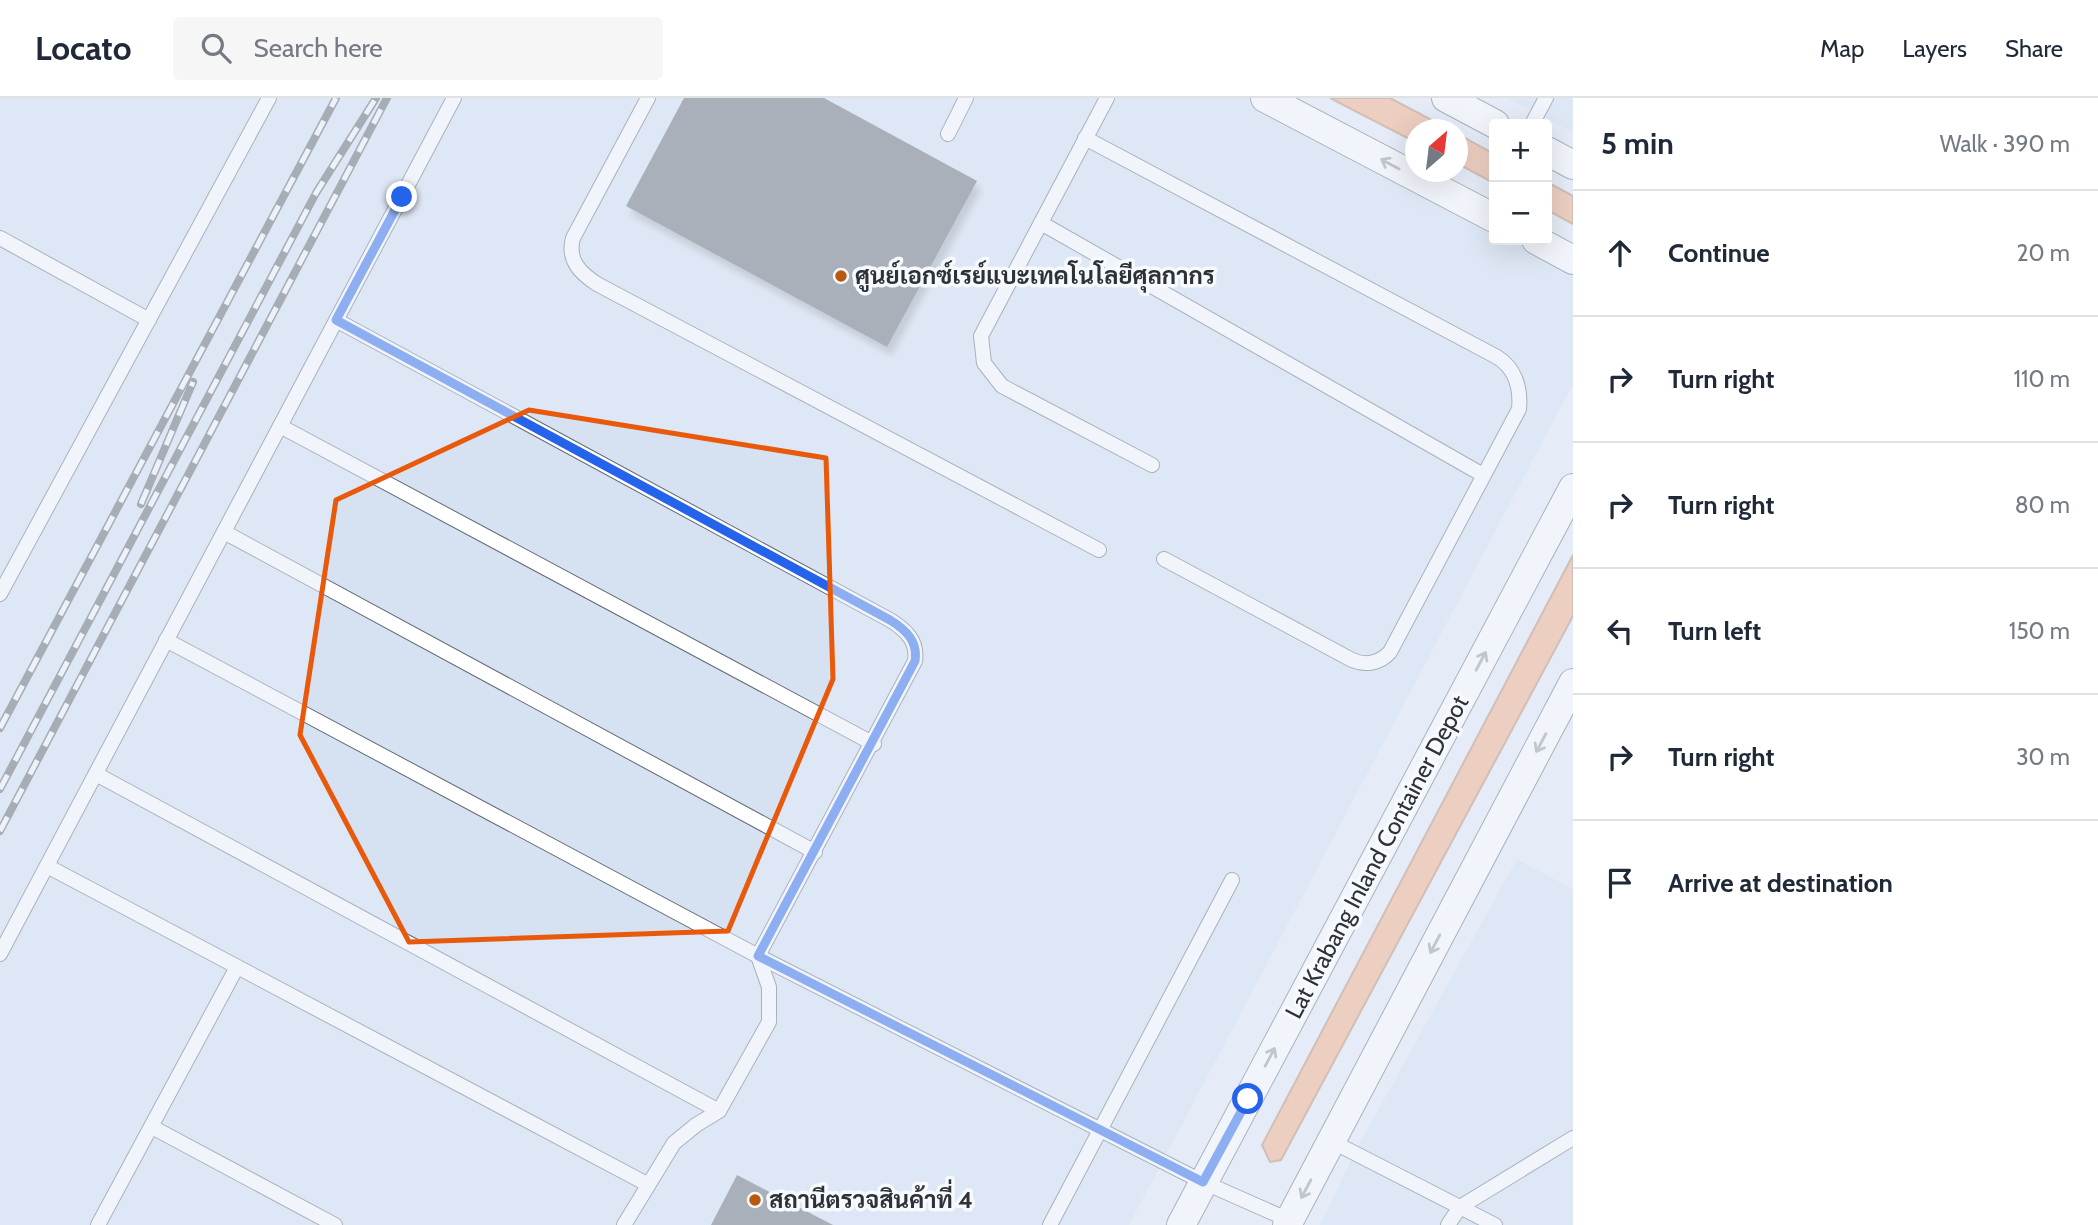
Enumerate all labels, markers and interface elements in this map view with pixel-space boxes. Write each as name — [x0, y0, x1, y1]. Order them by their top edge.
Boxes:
search box — [173, 17, 663, 80]
text: Locato — [35, 28, 131, 68]
icon: search — [197, 29, 235, 67]
text: Search here — [253, 32, 383, 64]
text: Map — [1820, 34, 1864, 63]
text: Layers — [1902, 34, 1967, 63]
text: Share — [2005, 34, 2063, 63]
north arrow — [1405, 119, 1468, 182]
map controls — [1489, 119, 1552, 245]
button: + — [1489, 119, 1552, 182]
text: 5 min — [1601, 125, 1674, 162]
text: Walk · 390 m — [1940, 130, 2070, 158]
one-way arrow — [1381, 156, 1401, 170]
route end — [386, 181, 417, 212]
button: − — [1489, 182, 1552, 245]
icon: ahead — [1601, 234, 1639, 272]
text: Continue — [1668, 237, 1770, 269]
text: 20 m — [2017, 239, 2070, 267]
place label: ศูนย์เอกซ์เรย์แบะเทคโนโลยีศุลกากร — [855, 260, 1215, 293]
marker: ศูนย์เอกซ์เรย์แบะเทคโนโลยีศุลกากร — [833, 268, 849, 284]
icon: right — [1601, 360, 1639, 398]
text: Turn right — [1668, 363, 1774, 395]
text: 110 m — [2014, 365, 2070, 393]
icon: right — [1601, 486, 1639, 524]
text: Turn right — [1668, 489, 1774, 521]
text: 80 m — [2015, 491, 2070, 519]
icon: left — [1601, 612, 1639, 650]
text: Turn left — [1668, 615, 1761, 647]
text: 150 m — [2009, 617, 2070, 645]
one-way arrow — [1475, 651, 1488, 672]
street label: Lat Krabang Inland Container Depot — [1279, 690, 1474, 1023]
one-way arrow — [1534, 732, 1547, 753]
icon: right — [1601, 738, 1639, 776]
text: Turn right — [1668, 741, 1774, 773]
text: 30 m — [2016, 743, 2070, 771]
icon: arrive — [1601, 864, 1639, 902]
text: Arrive at destination — [1668, 867, 1893, 899]
one-way arrow — [1428, 933, 1441, 954]
one-way arrow — [1263, 1047, 1277, 1067]
route start — [1232, 1083, 1263, 1114]
one-way arrow — [1299, 1178, 1312, 1199]
place label: สถานีตรวจสินค้าที่ 4 — [769, 1179, 973, 1214]
marker: สถานีตรวจสินค้าที่ 4 — [747, 1192, 763, 1208]

